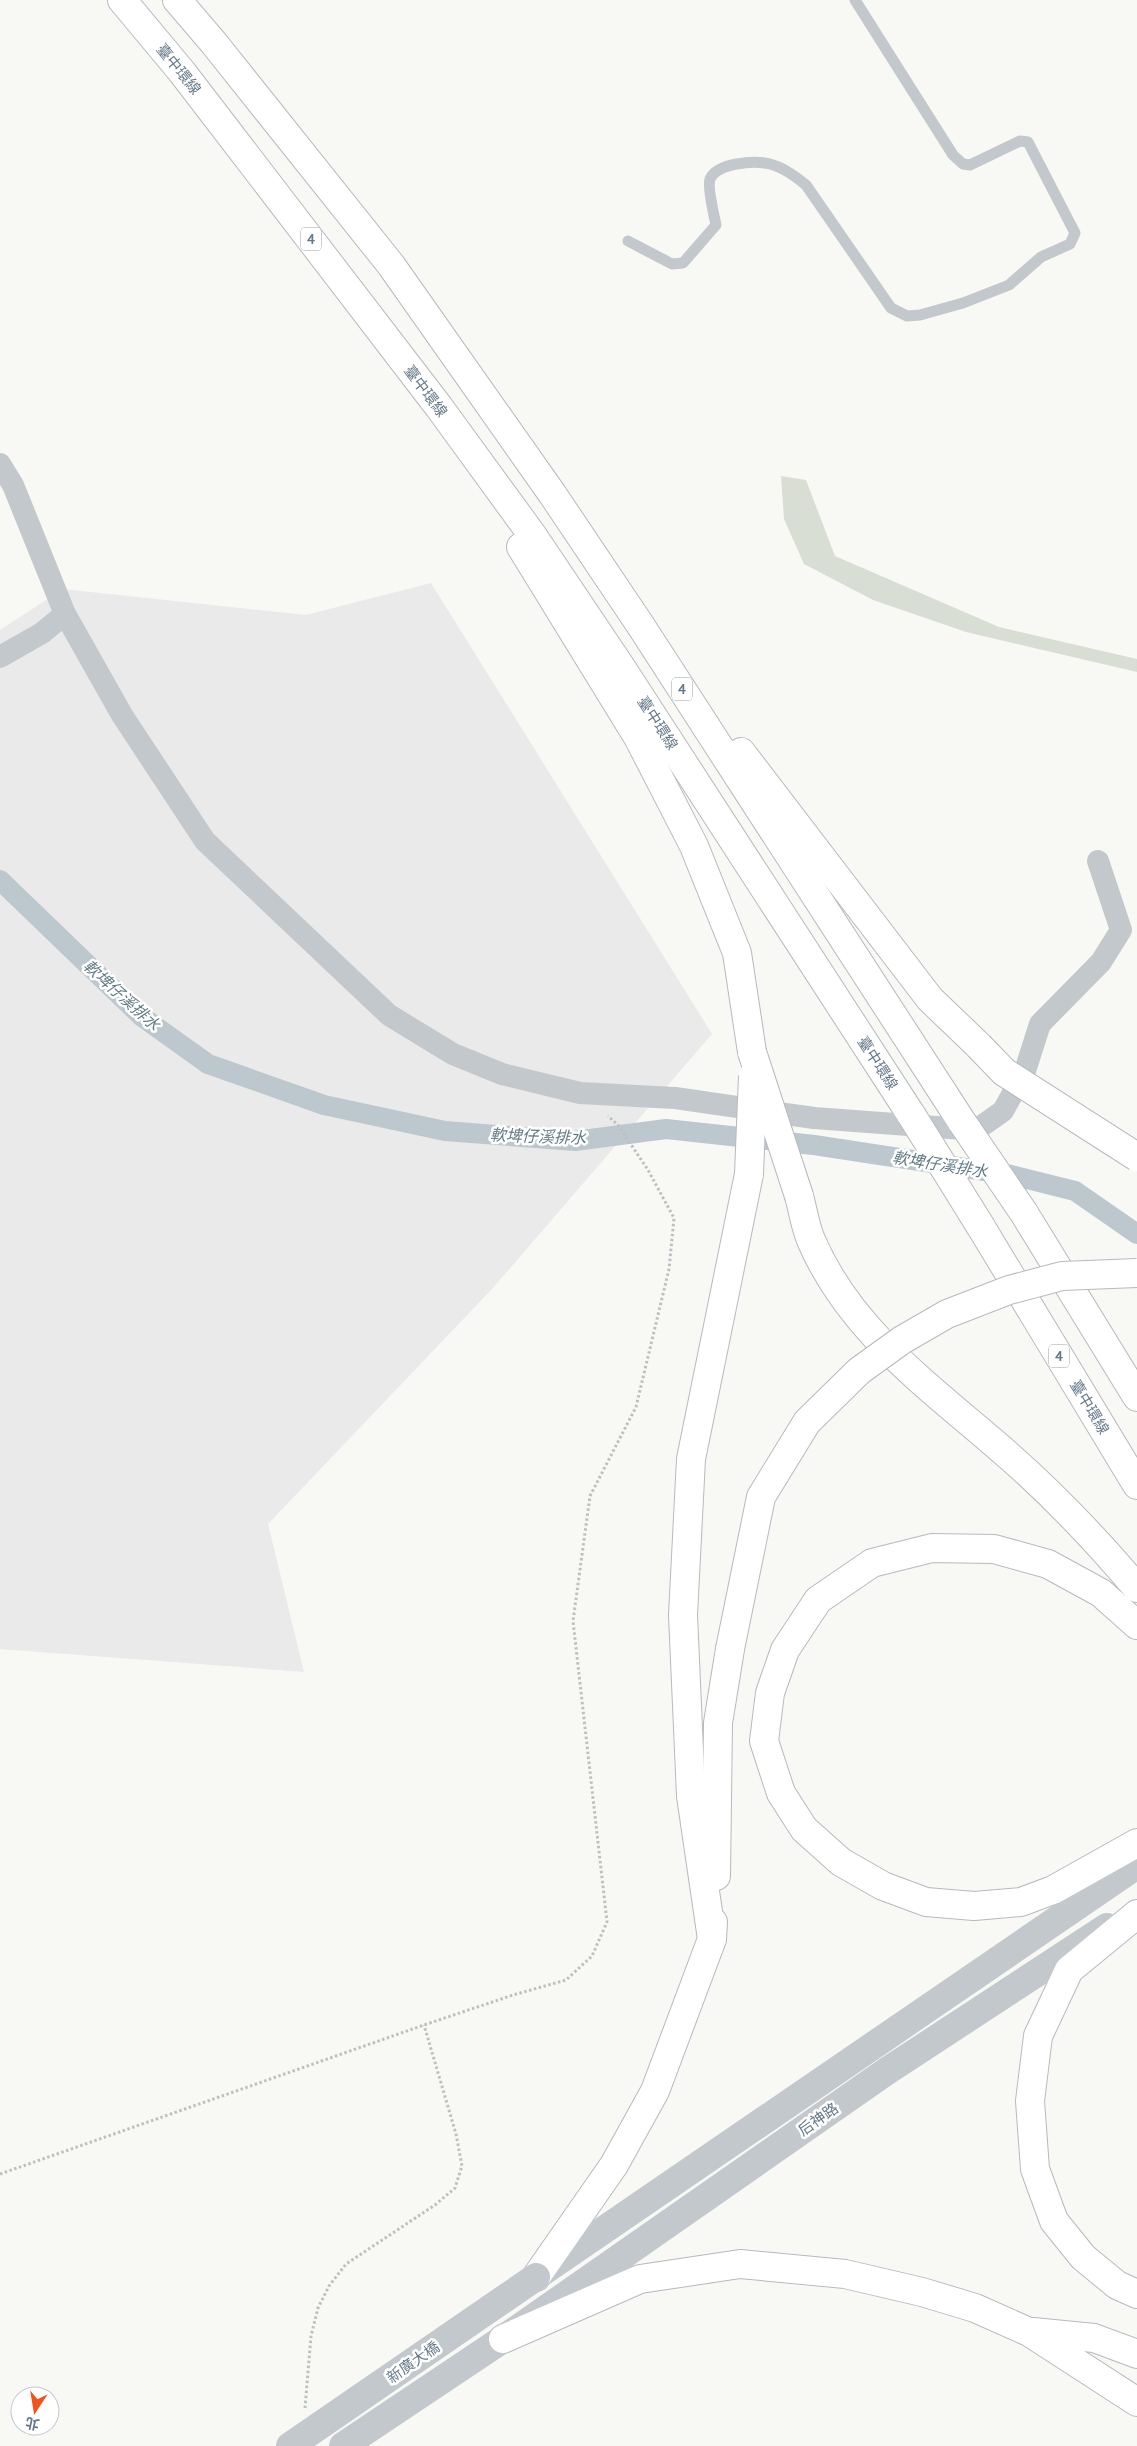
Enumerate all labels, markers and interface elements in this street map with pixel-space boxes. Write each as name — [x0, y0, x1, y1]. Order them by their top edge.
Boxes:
street label: 臺中環線 — [153, 40, 205, 98]
road number: 4 — [301, 228, 321, 250]
street label: 臺中環線 — [400, 361, 452, 421]
road number: 4 — [672, 678, 692, 701]
street label: 臺中環線 — [634, 693, 682, 753]
water label: 軟埤仔溪排水 — [80, 955, 165, 1035]
street label: 臺中環線 — [854, 1033, 902, 1093]
water label: 軟埤仔溪排水 — [490, 1124, 587, 1148]
water label: 軟埤仔溪排水 — [891, 1147, 990, 1182]
road number: 4 — [1049, 1344, 1069, 1368]
street label: 臺中環線 — [1066, 1376, 1114, 1438]
street label: 后神路 — [794, 2098, 842, 2140]
street label: 新廣大橋 — [383, 2337, 443, 2387]
north arrow — [10, 2386, 60, 2436]
text: 北 — [24, 2413, 41, 2434]

